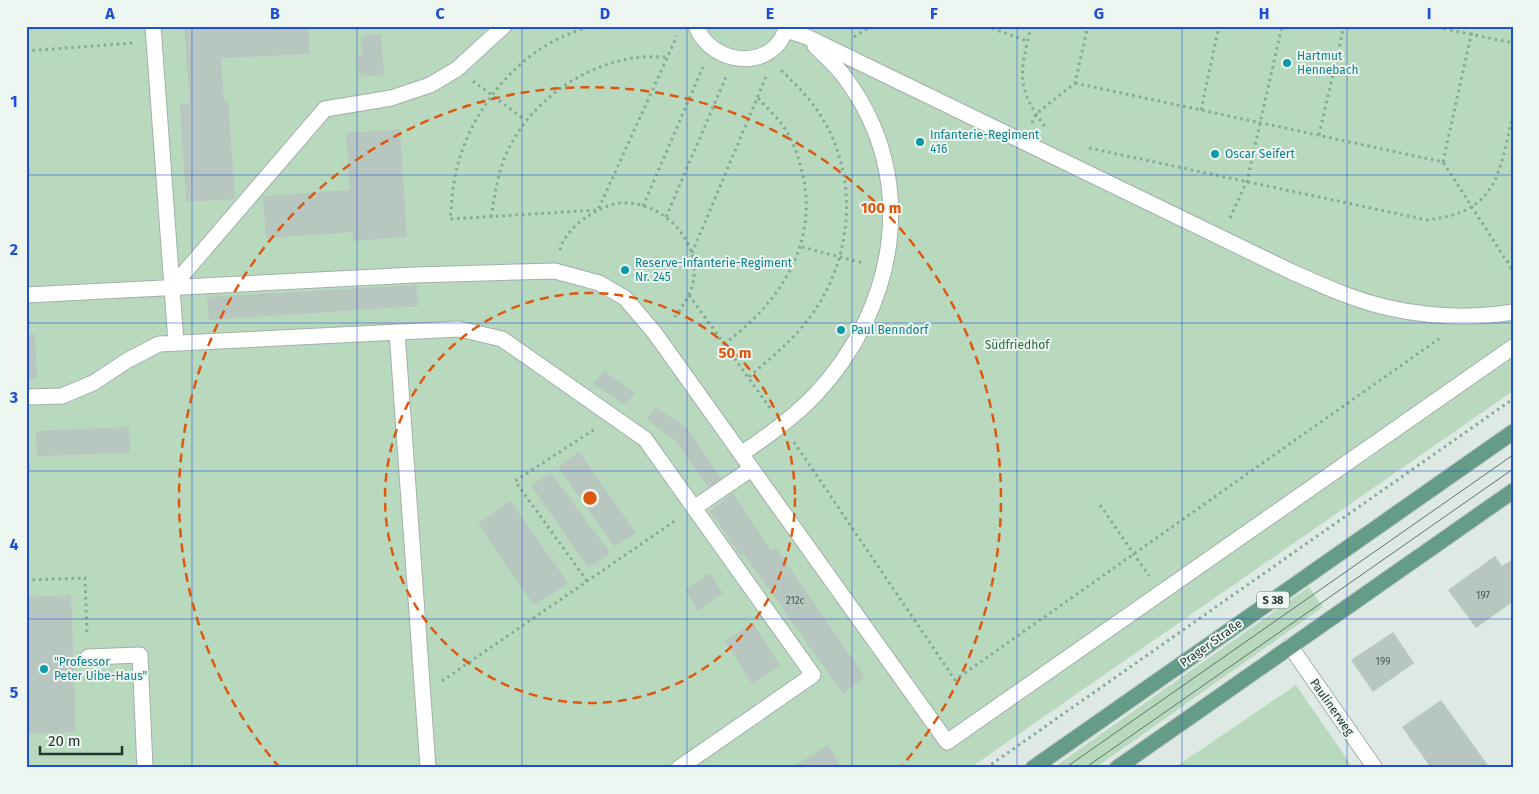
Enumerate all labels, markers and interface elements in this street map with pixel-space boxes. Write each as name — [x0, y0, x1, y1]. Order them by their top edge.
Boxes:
text: A — [104, 4, 115, 23]
text: B — [270, 4, 280, 23]
text: C — [435, 4, 445, 23]
text: D — [600, 4, 610, 23]
text: E — [766, 4, 774, 23]
text: F — [930, 4, 938, 23]
text: G — [1094, 4, 1104, 23]
text: H — [1259, 4, 1269, 23]
text: I — [1427, 4, 1431, 23]
place label: Hartmut Hennebach — [1297, 49, 1359, 77]
marker: Hartmut Hennebach — [1281, 57, 1293, 69]
text: 1 — [10, 92, 18, 111]
place label: Infanterie-Regiment 416 — [930, 128, 1040, 156]
marker: Infanterie-Regiment 416 — [914, 136, 926, 148]
place label: Oscar Seifert — [1225, 147, 1295, 161]
marker: Oscar Seifert — [1209, 148, 1221, 160]
text: 100 m — [861, 199, 901, 217]
text: 2 — [10, 240, 18, 259]
place label: Reserve-Infanterie-Regiment Nr. 245 — [635, 256, 793, 284]
marker: Reserve-Infanterie-Regiment Nr. 245 — [619, 264, 631, 276]
place label: Paul Benndorf — [851, 323, 929, 337]
marker: Paul Benndorf — [835, 324, 847, 336]
park label: Südfriedhof — [985, 338, 1050, 352]
text: 50 m — [718, 344, 752, 362]
text: 3 — [9, 388, 18, 407]
centre of rings — [581, 489, 599, 507]
text: 4 — [9, 535, 19, 554]
house number: 197 — [1476, 590, 1490, 602]
road number: S 38 — [1257, 592, 1289, 608]
house number: 212c — [786, 595, 804, 607]
street label: Prager Straße — [1177, 616, 1245, 670]
place label: "Professor Peter Uibe-Haus" — [54, 655, 148, 683]
house number: 199 — [1376, 656, 1390, 668]
marker: "Professor Peter Uibe-Haus" — [38, 663, 50, 675]
street label: Paulinerweg — [1307, 676, 1357, 739]
text: 5 — [10, 683, 19, 702]
scale bar — [40, 724, 122, 756]
text: 20 m — [48, 732, 81, 750]

